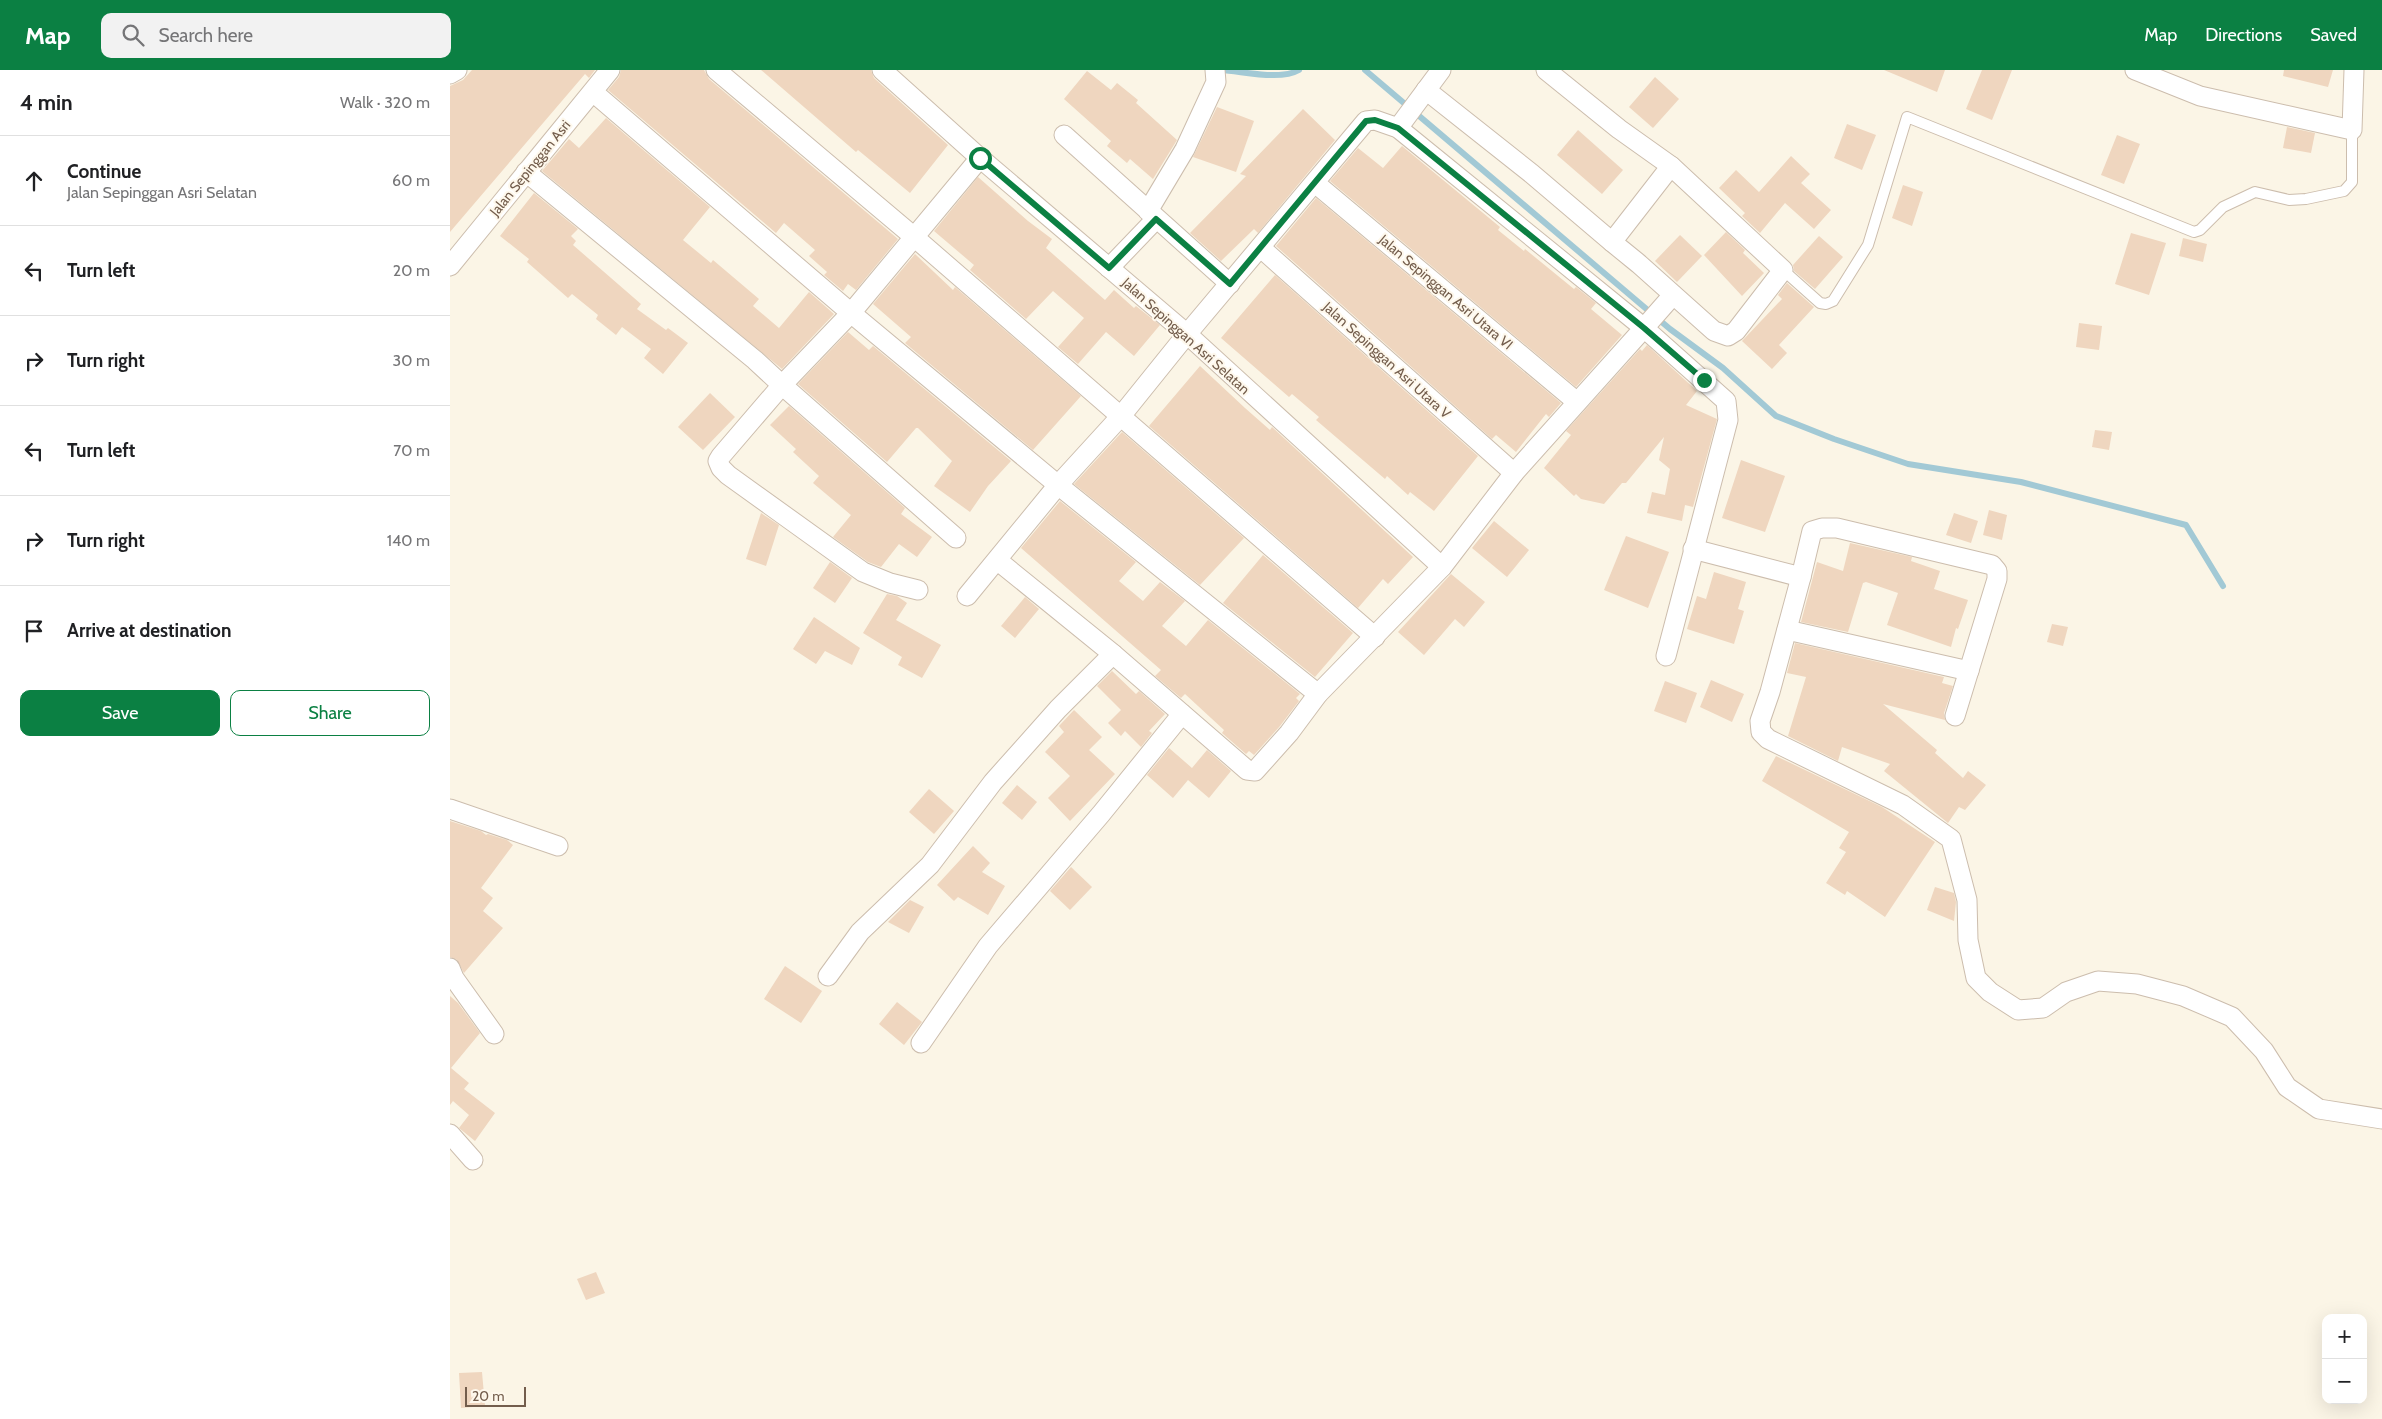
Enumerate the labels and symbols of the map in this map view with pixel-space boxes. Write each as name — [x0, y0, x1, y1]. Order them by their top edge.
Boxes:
street label: Jalan Sepinggan Asri — [485, 116, 574, 221]
route start — [969, 147, 992, 170]
street label: Jalan Sepinggan Asri Utara VI — [1375, 230, 1517, 353]
street label: Jalan Sepinggan Asri Selatan — [1117, 273, 1254, 398]
street label: Jalan Sepinggan Asri Utara V — [1319, 297, 1455, 422]
route end — [1693, 369, 1716, 392]
scale bar — [465, 1384, 526, 1407]

